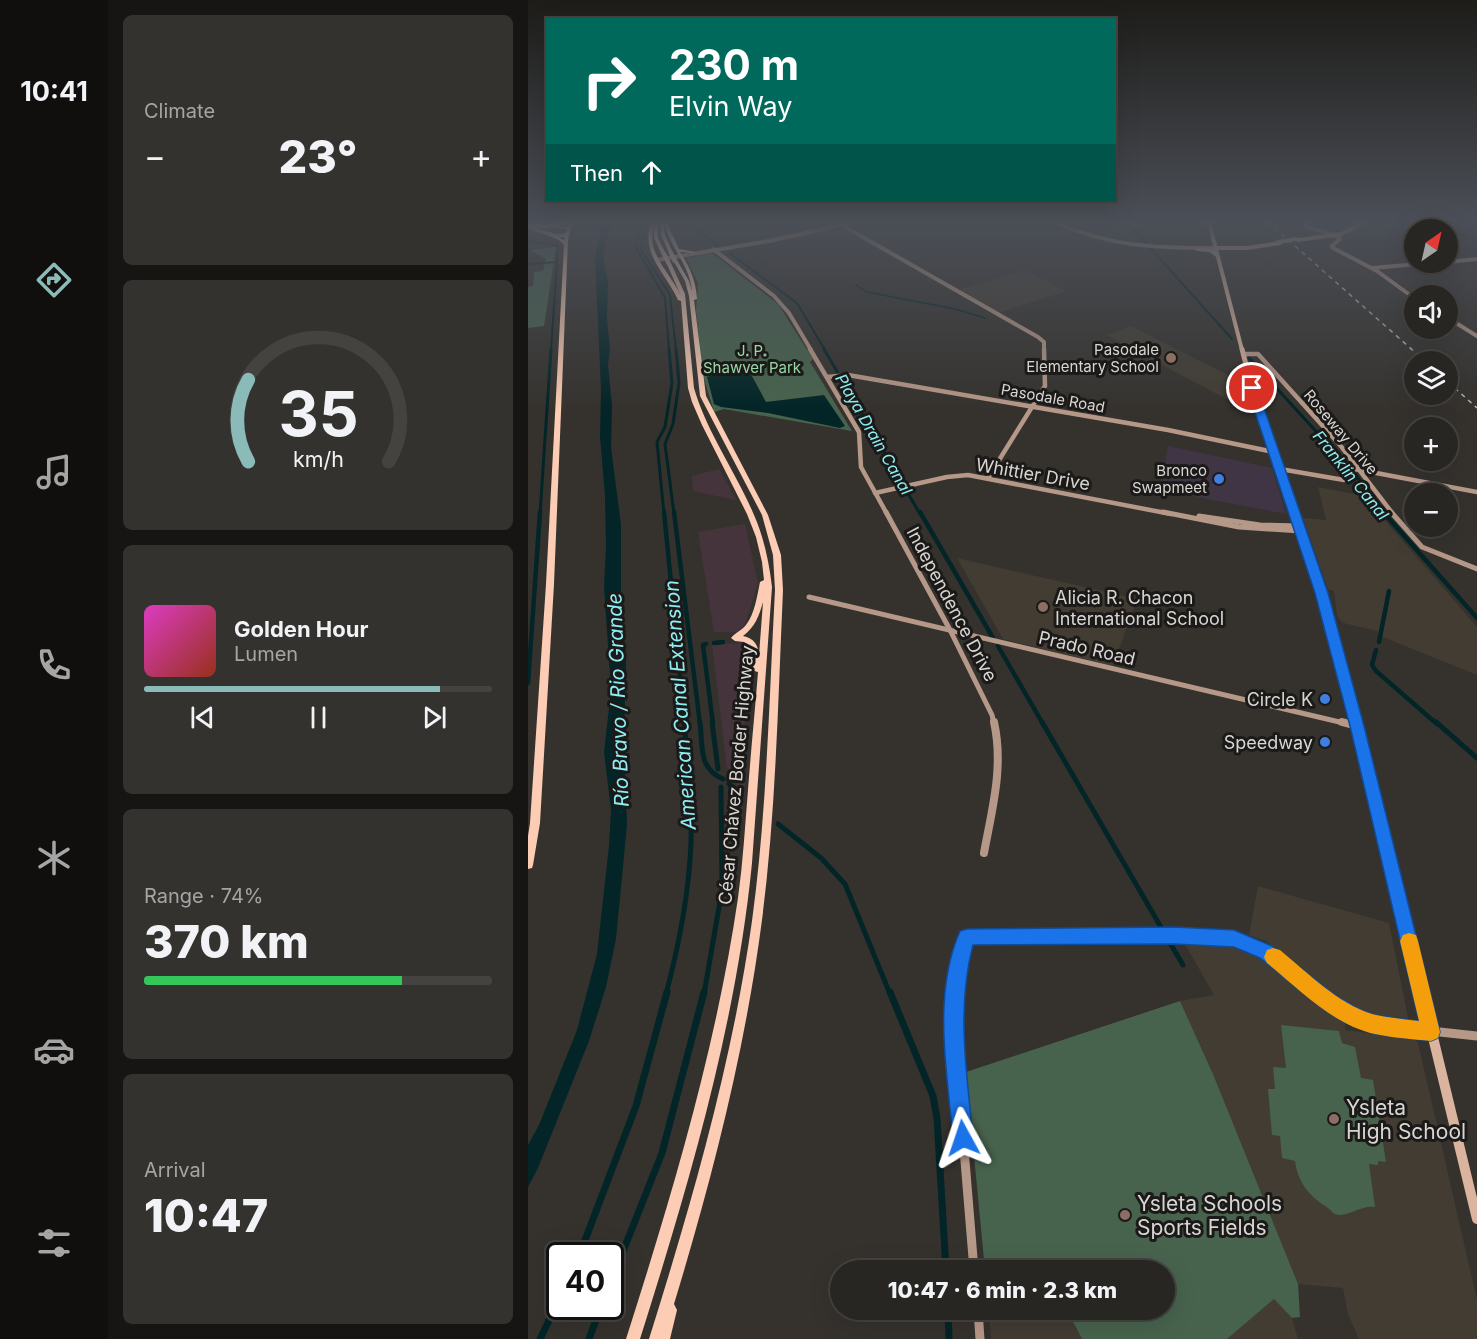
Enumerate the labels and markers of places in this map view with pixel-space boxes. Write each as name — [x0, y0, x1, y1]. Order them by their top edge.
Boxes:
place label: Pasodale Elementary School — [1026, 340, 1159, 376]
marker: Pasodale Elementary School — [1164, 351, 1178, 365]
pin — [1226, 362, 1277, 413]
place label: Bronco Swapmeet — [1132, 461, 1207, 497]
marker: Bronco Swapmeet — [1212, 472, 1226, 486]
place label: Alicia R. Chacon International School — [1055, 587, 1224, 629]
marker: Alicia R. Chacon International School — [1036, 600, 1050, 614]
place label: Circle K — [1247, 689, 1313, 710]
marker: Circle K — [1318, 692, 1332, 706]
place label: Speedway — [1224, 732, 1313, 753]
marker: Speedway — [1318, 735, 1332, 749]
place label: Ysleta High School — [1346, 1095, 1466, 1144]
marker: Ysleta High School — [1327, 1112, 1341, 1126]
place label: Ysleta Schools Sports Fields — [1137, 1191, 1282, 1240]
marker: Ysleta Schools Sports Fields — [1118, 1208, 1132, 1222]

